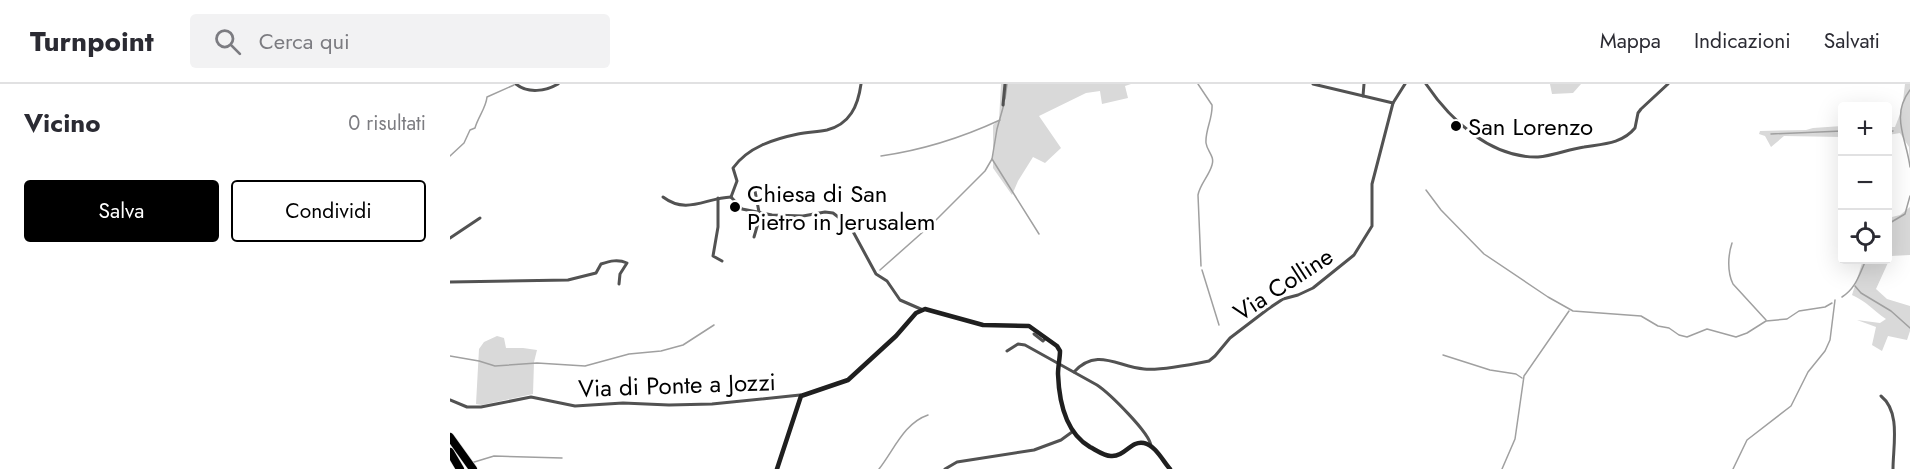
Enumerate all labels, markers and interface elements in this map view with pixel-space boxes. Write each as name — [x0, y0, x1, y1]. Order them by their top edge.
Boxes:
search box — [190, 14, 610, 68]
text: Turnpoint — [30, 21, 154, 62]
icon: search — [211, 25, 244, 58]
text: Cerca qui — [259, 25, 350, 57]
text: Mappa — [1600, 26, 1661, 56]
text: Indicazioni — [1694, 26, 1791, 56]
text: Salvati — [1824, 26, 1880, 56]
map controls — [1838, 102, 1892, 264]
button: + — [1838, 102, 1892, 156]
text: Vicino — [24, 104, 101, 142]
text: 0 risultati — [348, 109, 426, 138]
place label: San Lorenzo — [1468, 109, 1593, 144]
marker: San Lorenzo — [1449, 119, 1463, 133]
button: − — [1838, 156, 1892, 210]
place label: Chiesa di San Pietro in Jerusalem — [747, 176, 936, 239]
button: Salva — [24, 180, 219, 242]
button: Condividi — [231, 180, 426, 242]
marker: Chiesa di San Pietro in Jerusalem — [728, 200, 742, 214]
button: locate — [1838, 210, 1892, 264]
street label: Via Colline — [1226, 239, 1340, 329]
street label: Via di Ponte a Jozzi — [578, 364, 776, 406]

